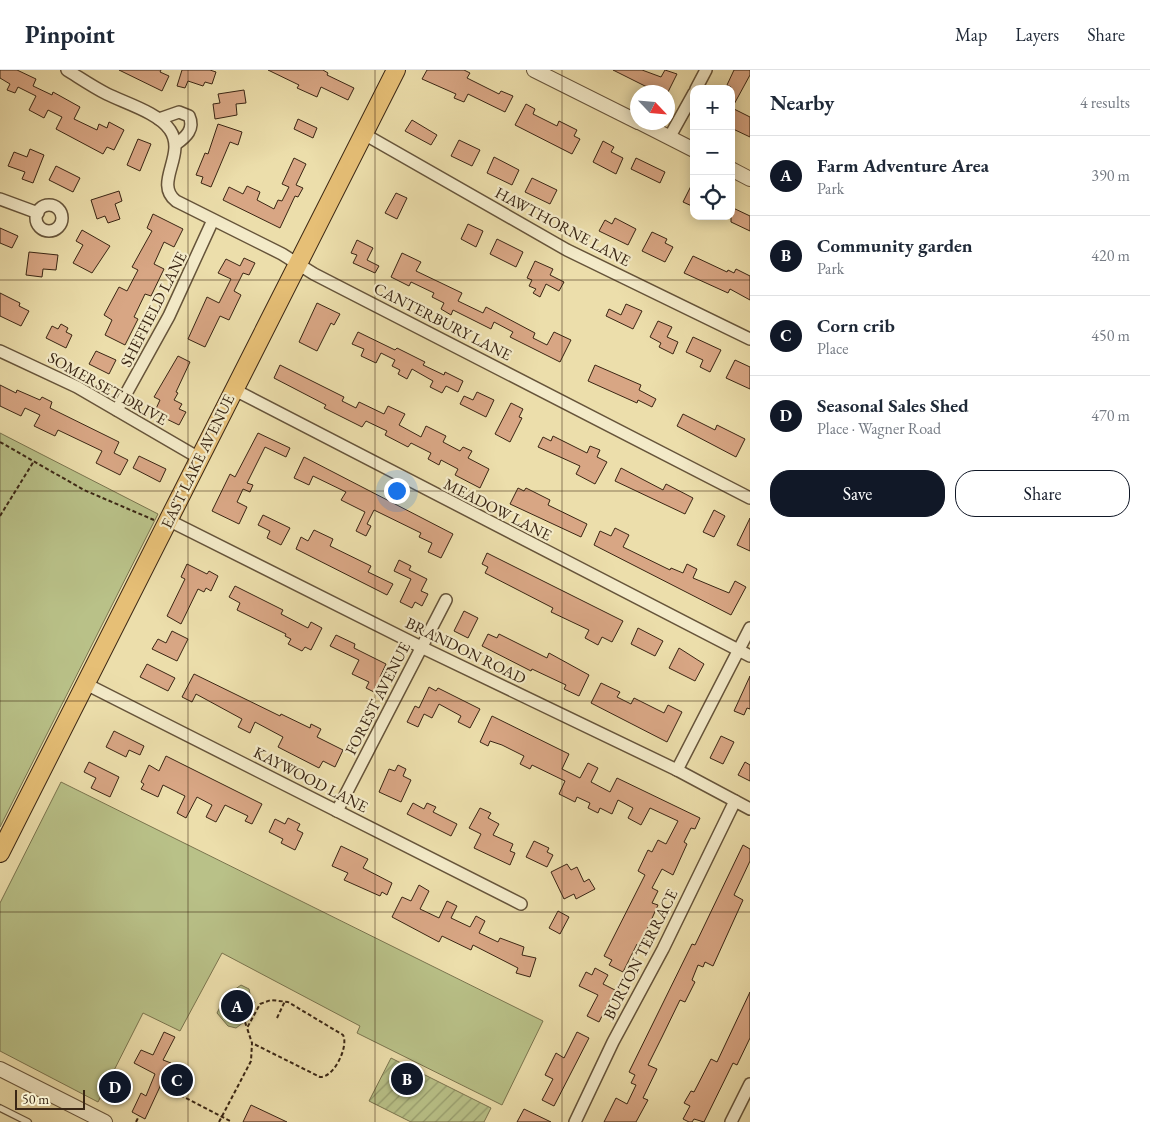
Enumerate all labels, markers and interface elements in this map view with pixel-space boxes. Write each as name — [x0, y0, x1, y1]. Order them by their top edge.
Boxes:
text: Pinpoint — [25, 19, 115, 50]
text: Map — [955, 23, 987, 46]
text: Layers — [1015, 23, 1059, 46]
text: Share — [1087, 23, 1125, 46]
north arrow — [630, 85, 675, 130]
map controls — [690, 85, 735, 220]
button: + — [690, 85, 735, 130]
text: Nearby — [770, 89, 834, 116]
text: 4 results — [1080, 92, 1130, 113]
button: − — [690, 130, 735, 175]
text: Farm Adventure Area — [817, 153, 989, 178]
text: A — [780, 165, 792, 186]
text: 390 m — [1091, 165, 1130, 186]
button: locate — [690, 175, 735, 220]
text: Park — [817, 178, 844, 199]
street label: HAWTHORNE LANE — [491, 182, 634, 271]
text: Community garden — [817, 233, 973, 258]
text: B — [781, 245, 791, 266]
text: 420 m — [1091, 245, 1130, 266]
street label: SHEFFIELD LANE — [115, 248, 192, 371]
text: Park — [817, 258, 844, 279]
street label: CANTERBURY LANE — [370, 278, 515, 365]
text: Corn crib — [817, 313, 895, 338]
text: C — [780, 325, 792, 346]
text: 450 m — [1091, 325, 1130, 346]
text: Place — [817, 338, 849, 359]
street label: SOMERSET DRIVE — [44, 347, 171, 430]
street label: EAST LAKE AVENUE — [156, 391, 239, 532]
text: Seasonal Sales Shed — [817, 393, 969, 418]
text: D — [780, 405, 792, 426]
text: 470 m — [1091, 405, 1130, 426]
text: Place · Wagner Road — [817, 418, 941, 439]
button: Save — [770, 470, 945, 517]
button: Share — [955, 470, 1130, 517]
street label: MEADOW LANE — [440, 473, 555, 546]
your location — [384, 478, 410, 504]
street label: BRANDON ROAD — [402, 612, 530, 689]
street label: FOREST AVENUE — [340, 638, 415, 758]
street label: KAYWOOD LANE — [250, 742, 372, 817]
street label: BURTON TERRACE — [598, 885, 682, 1023]
pin: A — [221, 987, 253, 1025]
pin: B — [391, 1060, 423, 1098]
pin: C — [161, 1061, 193, 1099]
pin: D — [99, 1068, 131, 1106]
scale bar — [15, 1087, 85, 1110]
text: 50 m — [22, 1090, 49, 1108]

